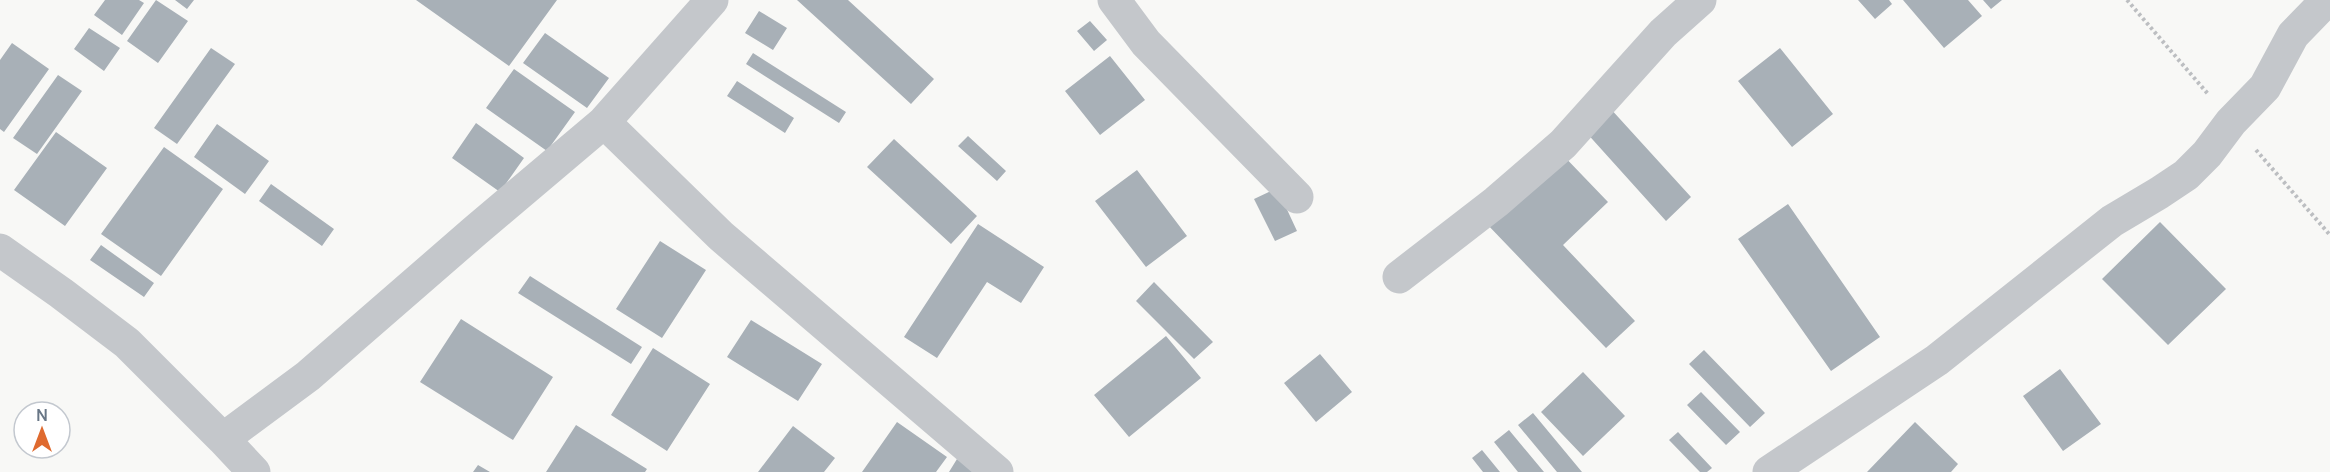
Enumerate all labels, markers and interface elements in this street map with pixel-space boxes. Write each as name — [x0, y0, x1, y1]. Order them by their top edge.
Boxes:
north arrow — [12, 400, 72, 460]
text: N — [36, 404, 48, 426]

